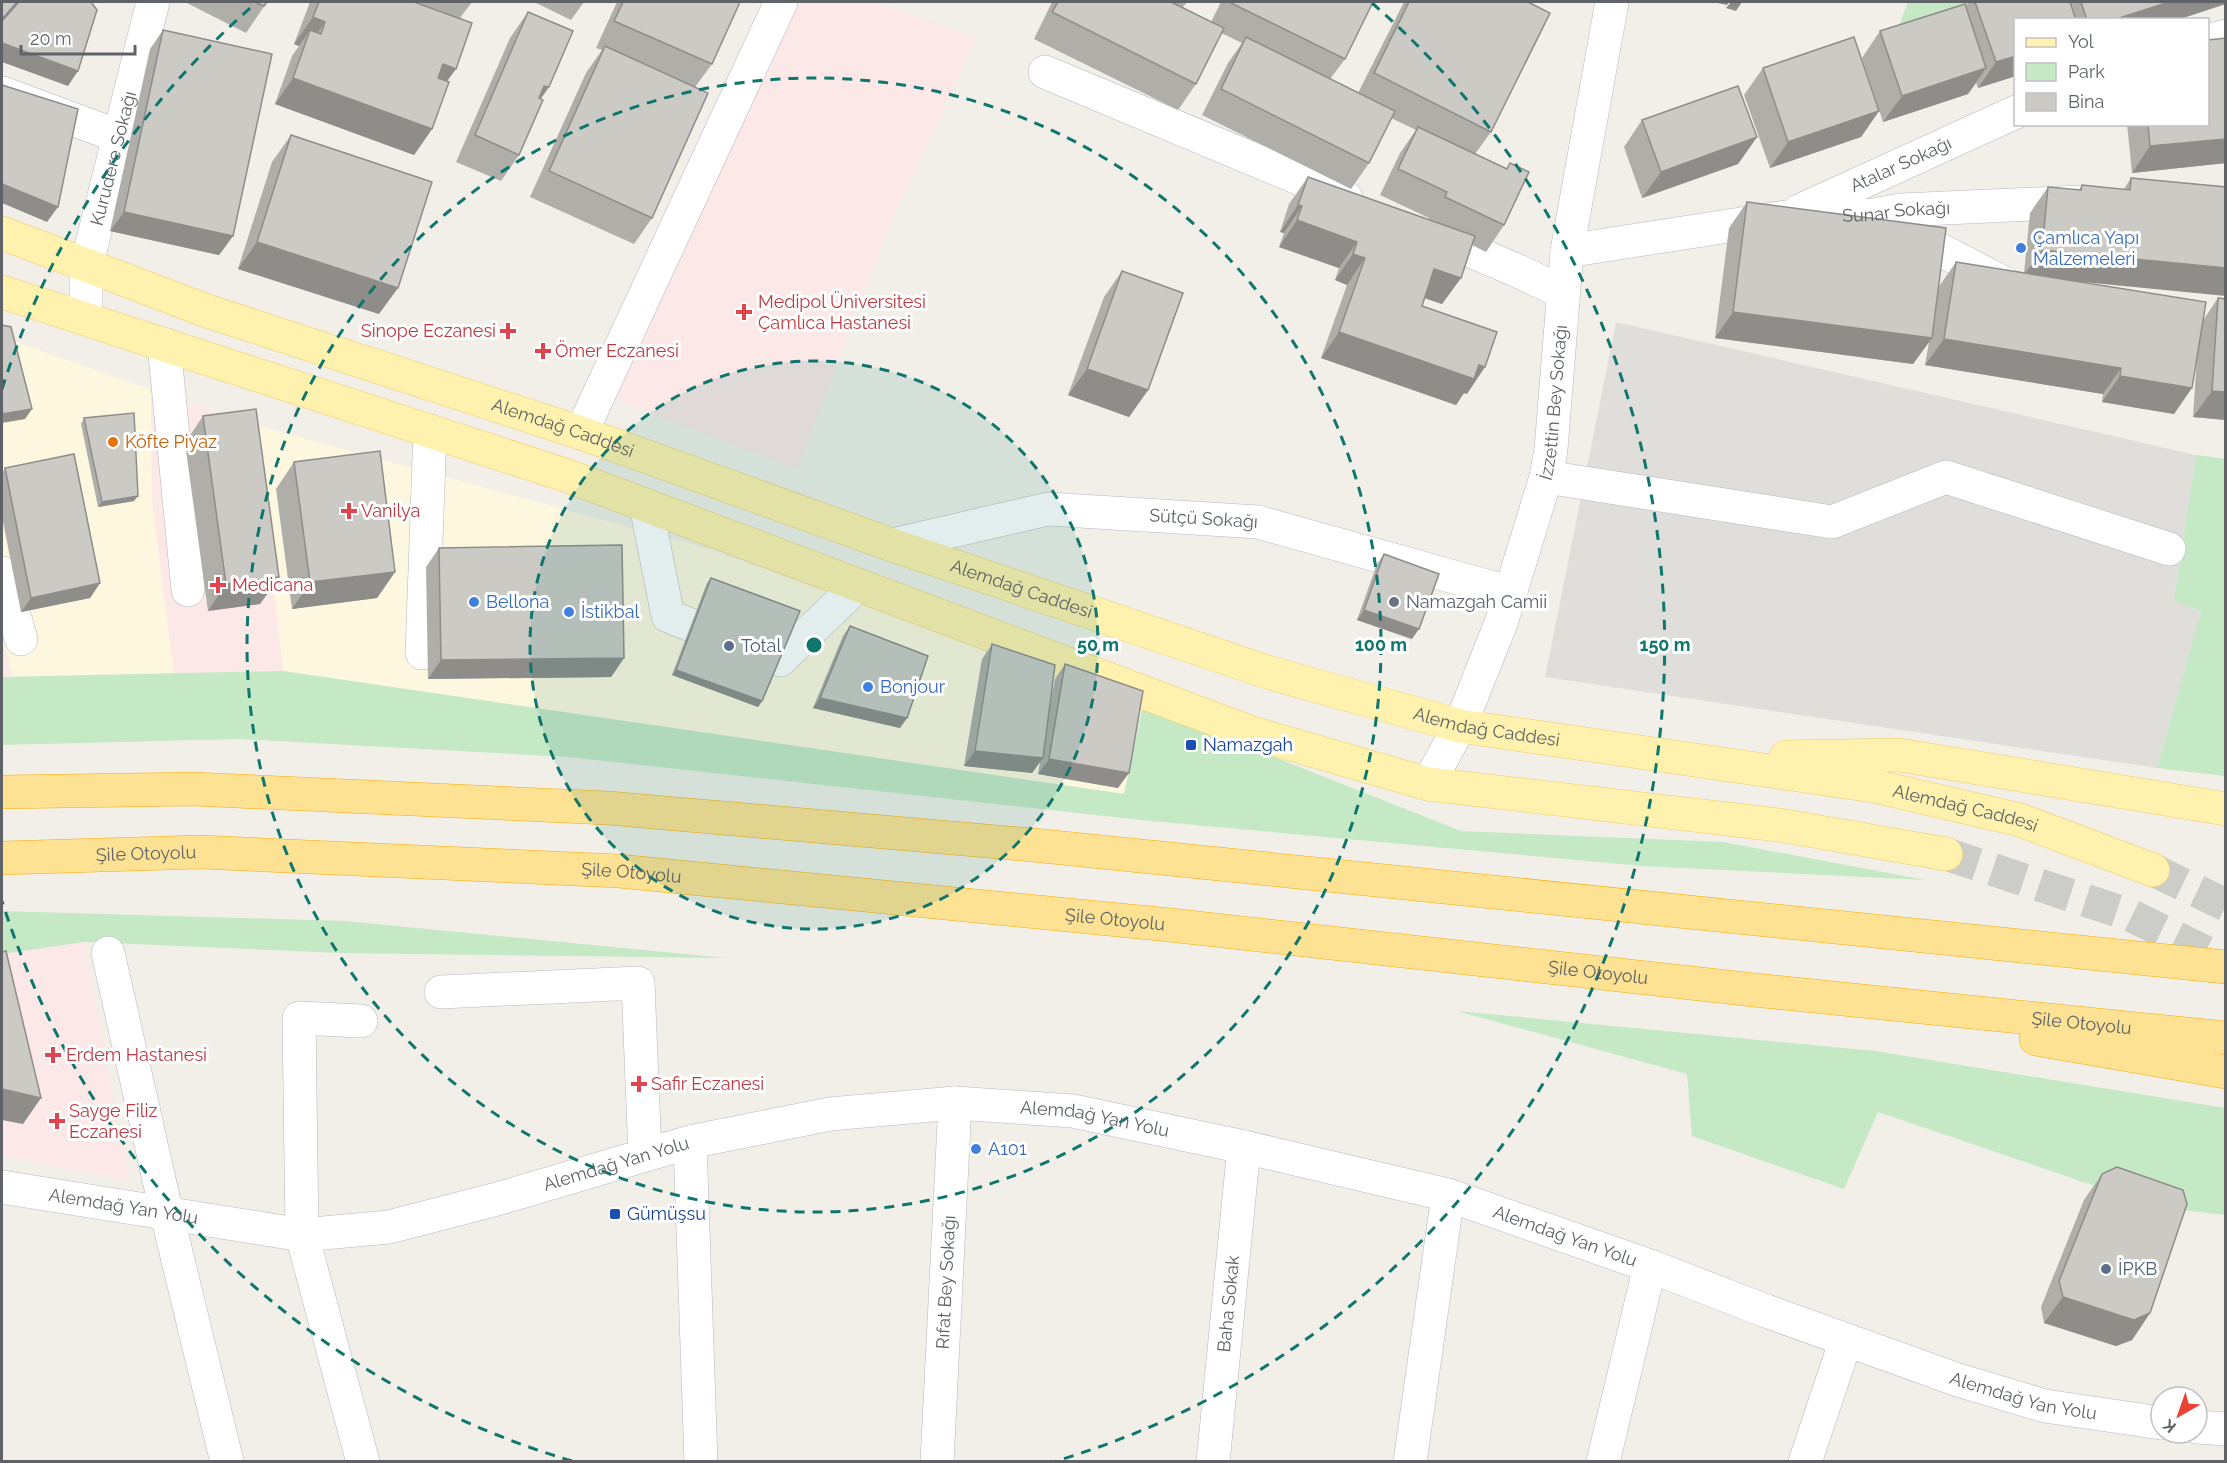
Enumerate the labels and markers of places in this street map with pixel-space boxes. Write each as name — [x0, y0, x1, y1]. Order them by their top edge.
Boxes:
place label: Çamlıca Yapı Malzemeleri — [2033, 227, 2139, 269]
marker: Çamlıca Yapı Malzemeleri — [2014, 241, 2028, 255]
place label: Medipol Üniversitesi Çamlıca Hastanesi — [758, 291, 926, 333]
marker: Medipol Üniversitesi Çamlıca Hastanesi — [735, 303, 753, 321]
place label: Sinope Eczanesi — [361, 320, 496, 341]
marker: Sinope Eczanesi — [501, 324, 515, 338]
place label: Ömer Eczanesi — [555, 340, 679, 361]
marker: Ömer Eczanesi — [536, 344, 550, 358]
place label: Köfte Piyaz — [125, 431, 217, 452]
marker: Köfte Piyaz — [106, 435, 120, 449]
place label: Vanilya — [361, 500, 420, 521]
marker: Vanilya — [342, 504, 356, 518]
place label: Medicana — [232, 574, 313, 595]
marker: Medicana — [209, 576, 227, 594]
place label: Bellona — [486, 591, 549, 612]
place label: Namazgah Camii — [1406, 591, 1547, 612]
marker: Bellona — [467, 595, 481, 609]
marker: Namazgah Camii — [1387, 595, 1401, 609]
place label: İstikbal — [581, 601, 639, 622]
marker: İstikbal — [562, 605, 576, 619]
place label: Total — [741, 635, 781, 656]
centre of rings — [804, 635, 824, 655]
marker: Total — [722, 639, 736, 653]
place label: Bonjour — [880, 676, 946, 697]
marker: Bonjour — [861, 680, 875, 694]
place label: Namazgah — [1203, 734, 1293, 755]
marker: Namazgah — [1184, 738, 1198, 752]
place label: Erdem Hastanesi — [66, 1044, 207, 1065]
marker: Erdem Hastanesi — [44, 1046, 62, 1064]
place label: Safir Eczanesi — [651, 1073, 764, 1094]
marker: Safir Eczanesi — [632, 1077, 646, 1091]
place label: Sayge Filiz Eczanesi — [69, 1100, 158, 1142]
marker: Sayge Filiz Eczanesi — [50, 1114, 64, 1128]
place label: A101 — [988, 1138, 1027, 1159]
marker: A101 — [969, 1142, 983, 1156]
place label: Gümüşsu — [627, 1203, 706, 1224]
marker: Gümüşsu — [608, 1207, 622, 1221]
place label: İPKB — [2118, 1258, 2157, 1279]
marker: İPKB — [2099, 1262, 2113, 1276]

